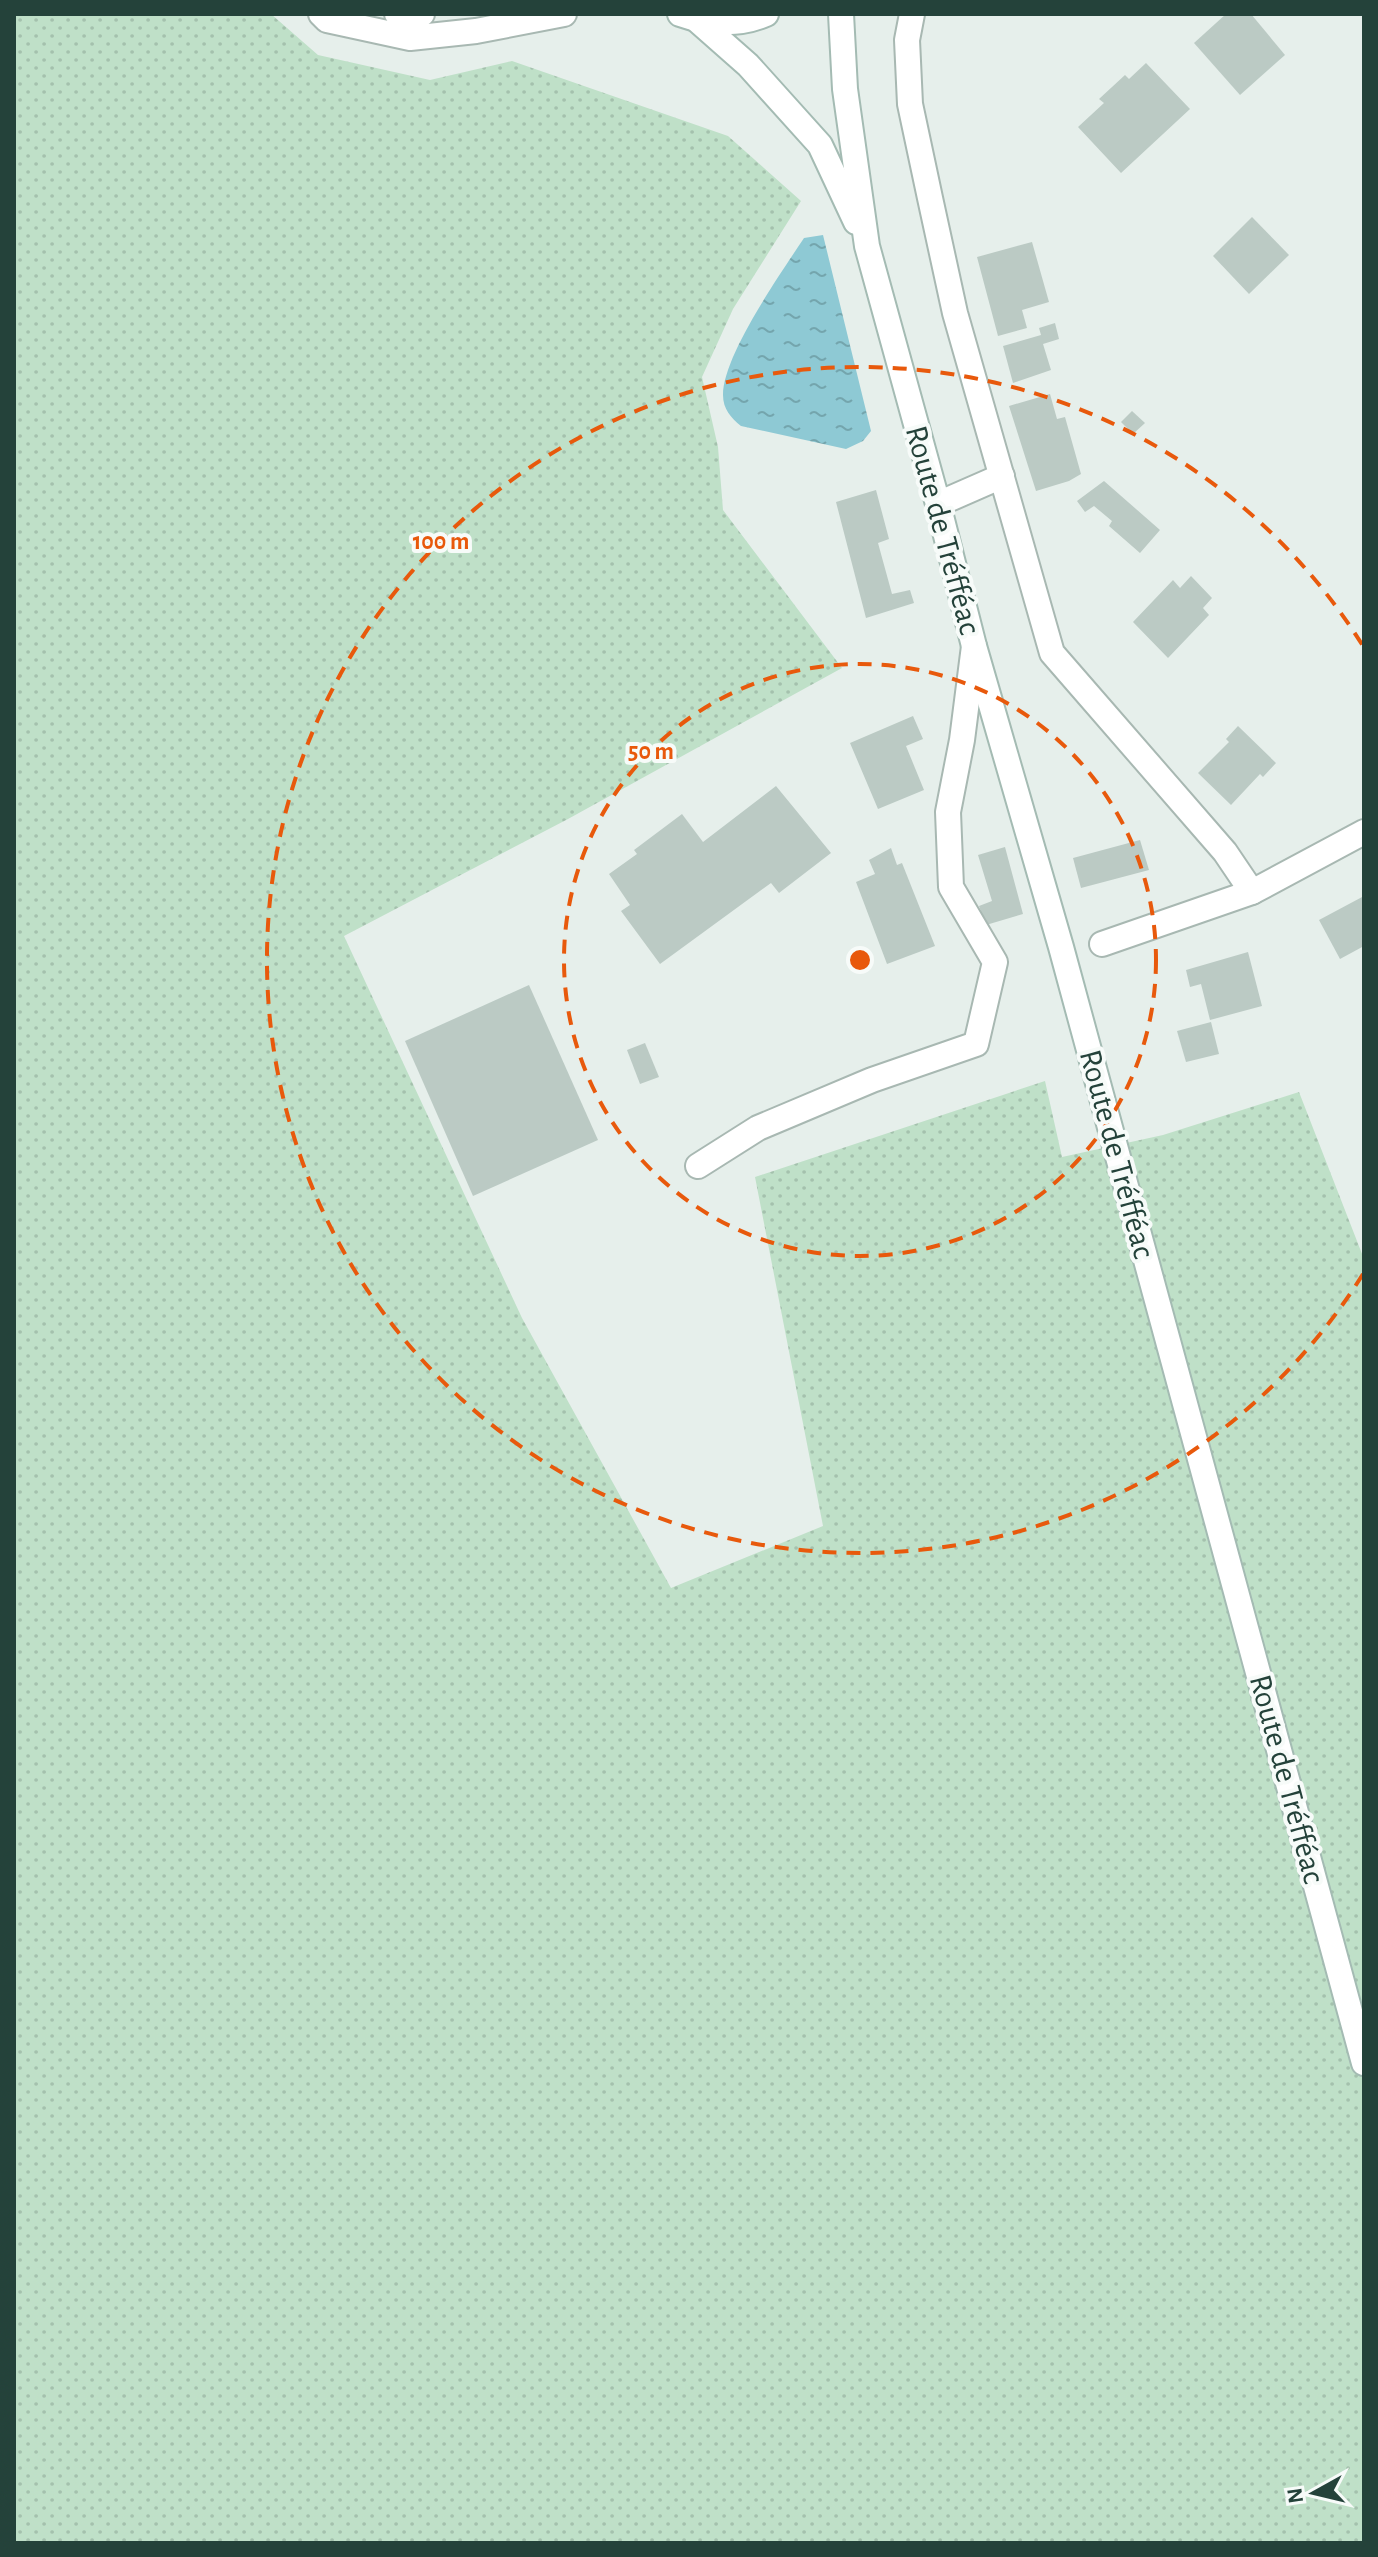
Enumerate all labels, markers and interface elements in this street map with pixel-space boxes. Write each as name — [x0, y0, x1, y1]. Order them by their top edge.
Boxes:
street label: Route de Tréfféac — [900, 422, 986, 638]
text: 100 m — [413, 530, 469, 554]
text: 50 m — [628, 740, 674, 764]
centre of rings — [846, 946, 874, 974]
street label: Route de Tréfféac — [1074, 1046, 1160, 1262]
street label: Route de Tréfféac — [1244, 1671, 1330, 1887]
north arrow — [1274, 2453, 1354, 2533]
text: N — [1283, 2487, 1307, 2505]

